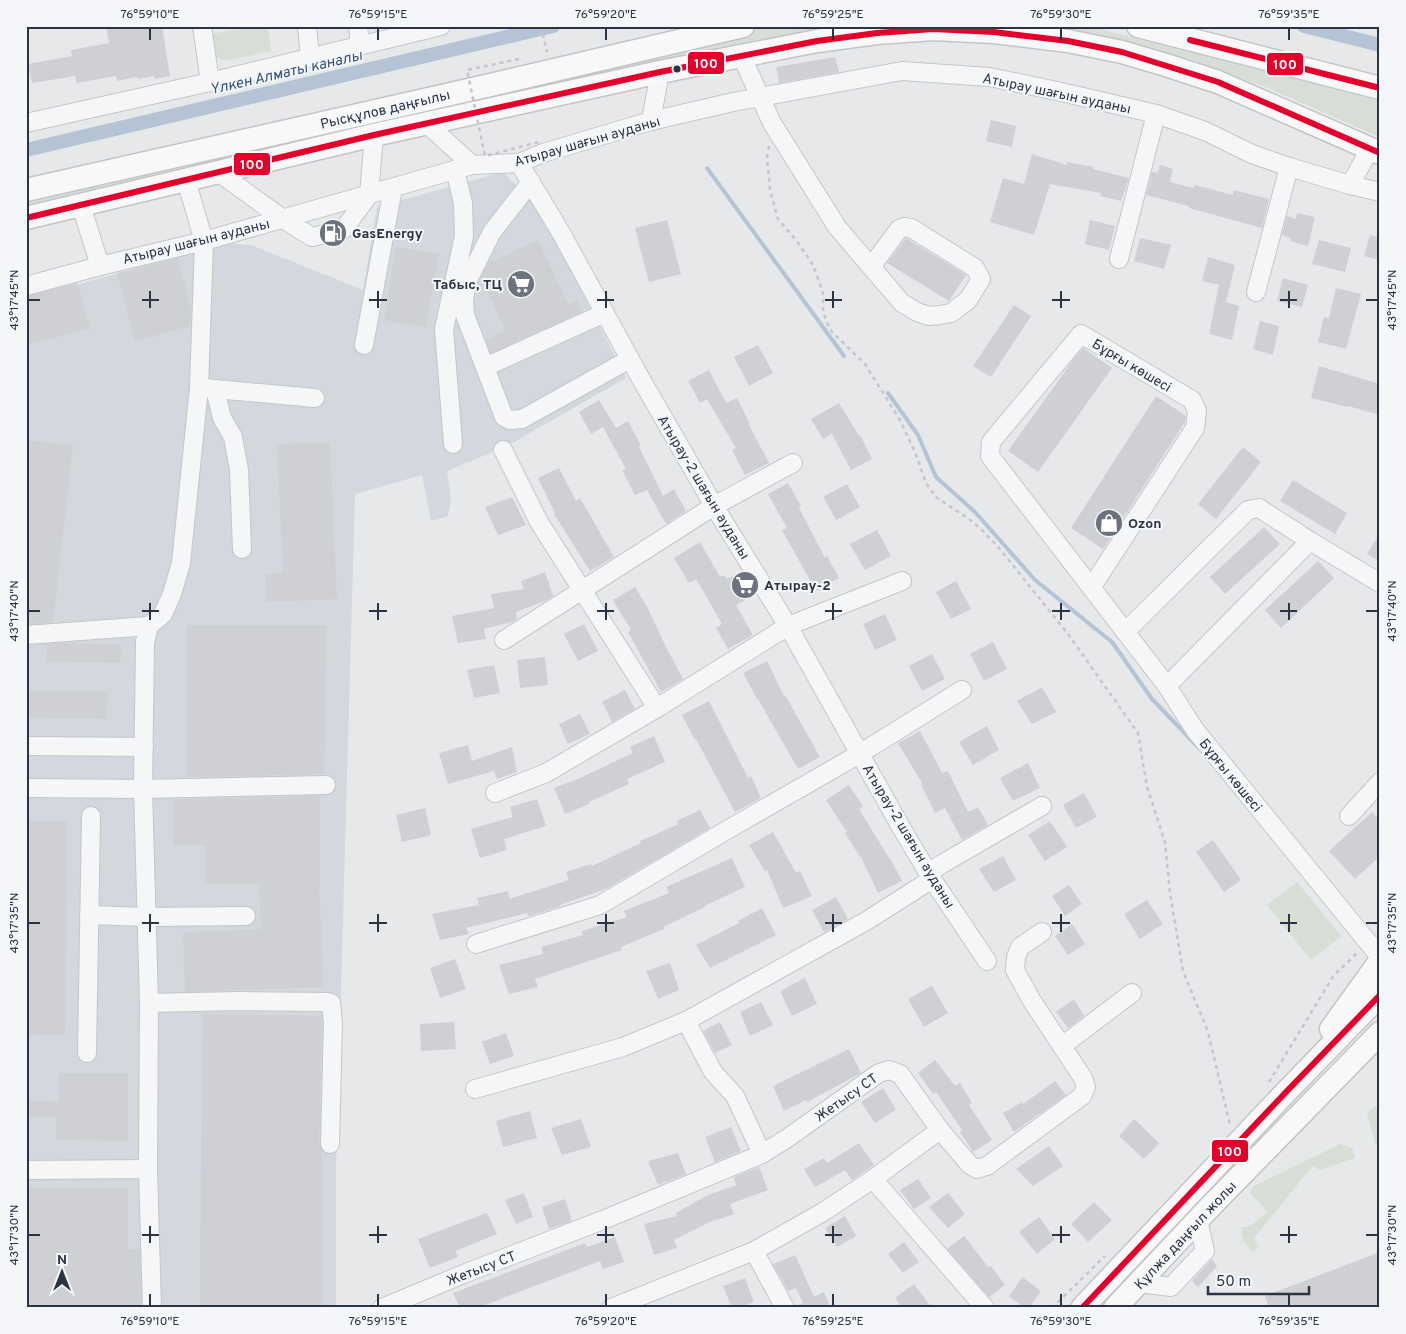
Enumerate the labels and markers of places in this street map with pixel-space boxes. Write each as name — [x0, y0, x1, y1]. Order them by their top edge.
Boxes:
unlabelled marker — [672, 64, 682, 74]
fuel station icon: GasEnergy — [318, 218, 348, 248]
place label: GasEnergy — [352, 226, 423, 243]
supermarket icon: Табыс, ТЦ — [506, 269, 536, 299]
place label: Табыс, ТЦ — [433, 277, 502, 294]
shop icon: Ozon — [1094, 508, 1124, 538]
place label: Ozon — [1128, 516, 1161, 533]
supermarket icon: Атырау-2 — [730, 570, 760, 600]
place label: Атырау-2 — [764, 578, 831, 595]

